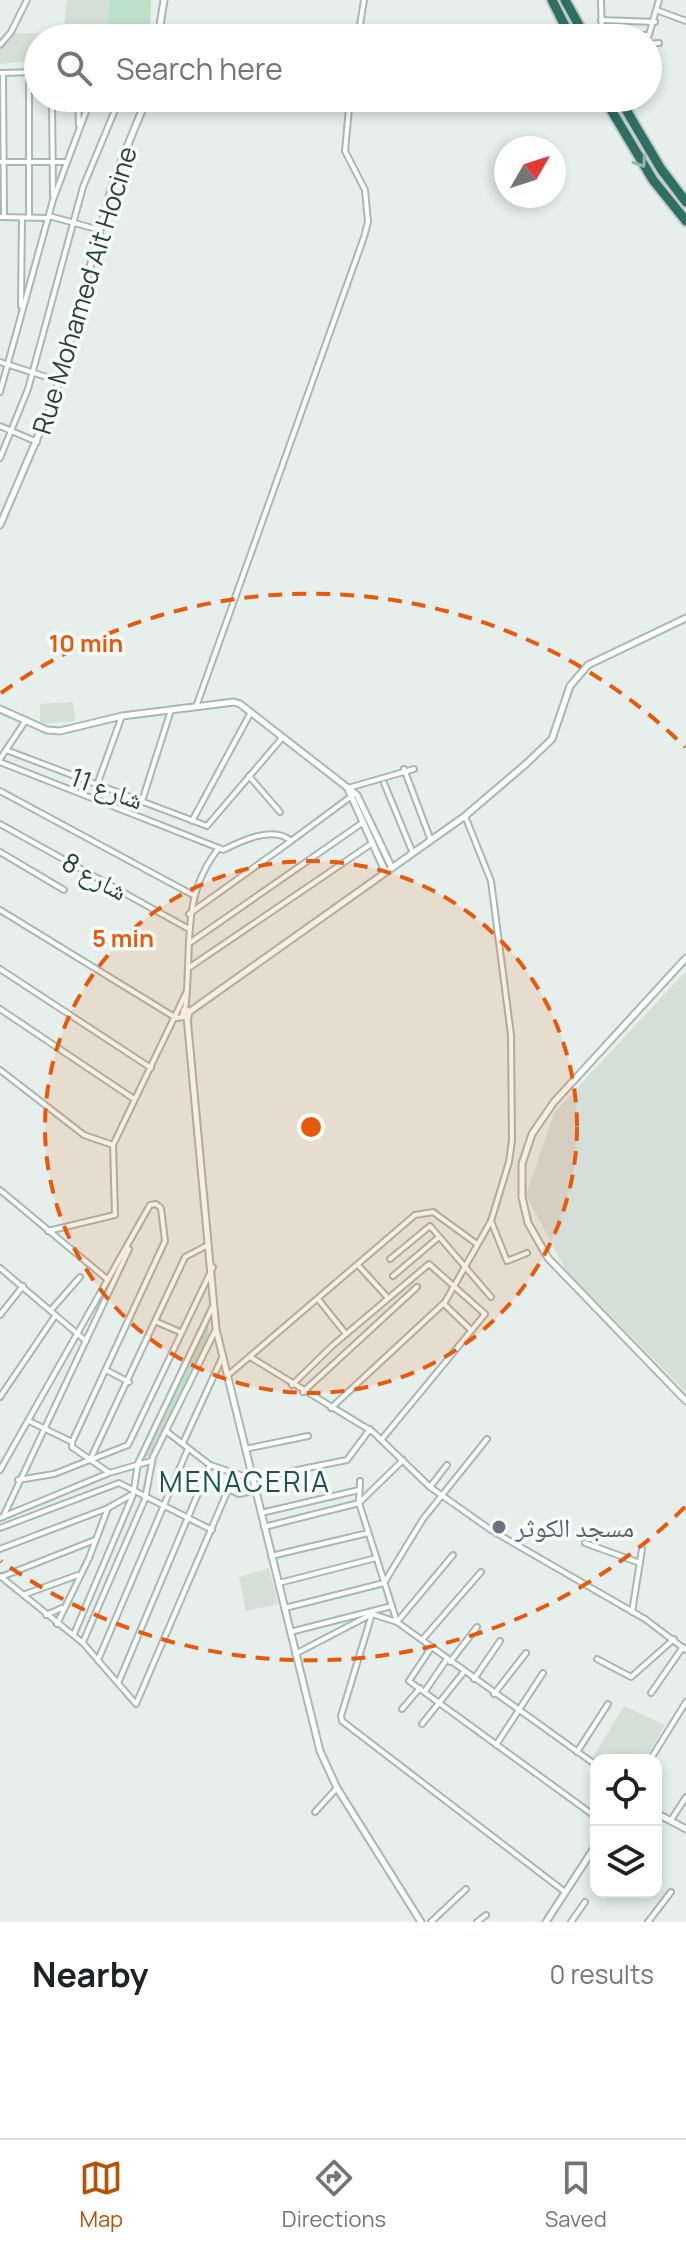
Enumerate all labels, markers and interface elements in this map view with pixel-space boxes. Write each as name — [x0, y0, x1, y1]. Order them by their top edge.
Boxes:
search box — [24, 24, 662, 112]
icon: search — [52, 46, 96, 90]
text: Search here — [116, 48, 283, 89]
north arrow — [494, 136, 566, 208]
street label: Rue Mohamed Ait Hocine — [23, 142, 145, 438]
one-way arrow — [631, 153, 646, 168]
text: 10 min — [49, 626, 123, 659]
street label: شارع 11 — [66, 758, 148, 818]
street label: شارع 8 — [56, 843, 134, 909]
text: 5 min — [92, 921, 154, 954]
centre of rings — [297, 1113, 325, 1141]
district label: MENACERIA — [159, 1462, 331, 1500]
place label: مسجد الكوثر — [514, 1509, 634, 1545]
marker: مسجد الكوثر — [490, 1518, 508, 1536]
map controls — [590, 1754, 662, 1898]
button: locate — [590, 1754, 662, 1826]
button: layers — [590, 1826, 662, 1898]
text: Nearby — [32, 1951, 148, 1997]
text: 0 results — [549, 1956, 654, 1992]
tab: Map — [79, 2156, 123, 2234]
tab: Directions — [282, 2156, 386, 2234]
tab: Saved — [545, 2156, 607, 2234]

